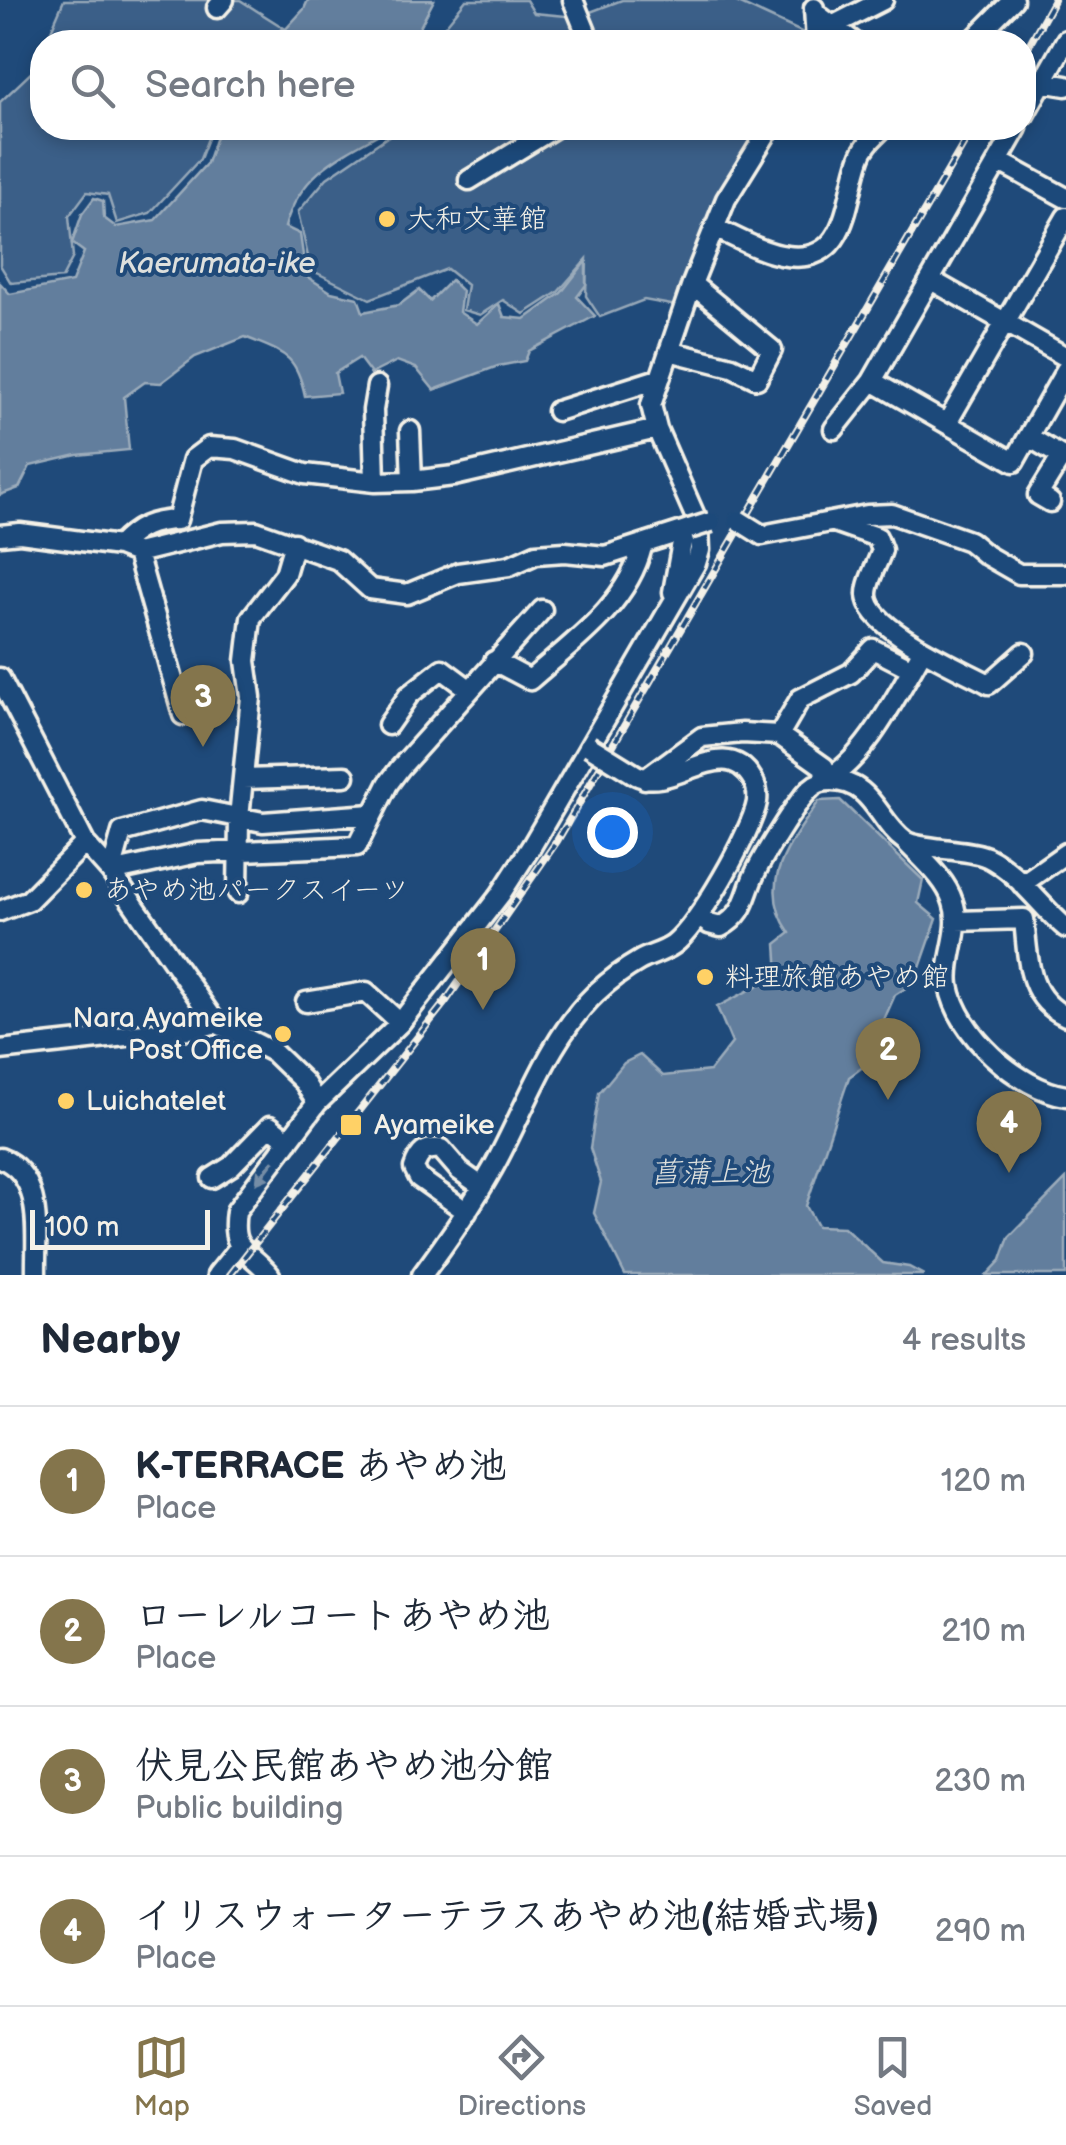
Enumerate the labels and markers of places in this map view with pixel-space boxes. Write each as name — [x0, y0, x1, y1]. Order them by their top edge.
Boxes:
place label: 大和文華館 — [407, 203, 547, 236]
marker: 大和文華館 — [376, 208, 398, 230]
pin: 3 — [170, 664, 236, 747]
place label: あやめ池パークスイーツ — [104, 874, 409, 907]
marker: あやめ池パークスイーツ — [73, 879, 95, 901]
pin: 1 — [450, 928, 516, 1010]
place label: 料理旅館あやめ館 — [725, 961, 949, 994]
marker: 料理旅館あやめ館 — [694, 966, 716, 988]
place label: Nara Ayameike Post Office — [73, 1002, 263, 1067]
pin: 2 — [856, 1018, 920, 1100]
marker: Nara Ayameike Post Office — [272, 1023, 294, 1045]
place label: Luichatelet — [86, 1085, 226, 1118]
marker: Luichatelet — [55, 1090, 77, 1112]
pin: 4 — [976, 1090, 1042, 1173]
place label: Ayameike — [374, 1109, 495, 1142]
marker: Ayameike — [338, 1112, 364, 1138]

